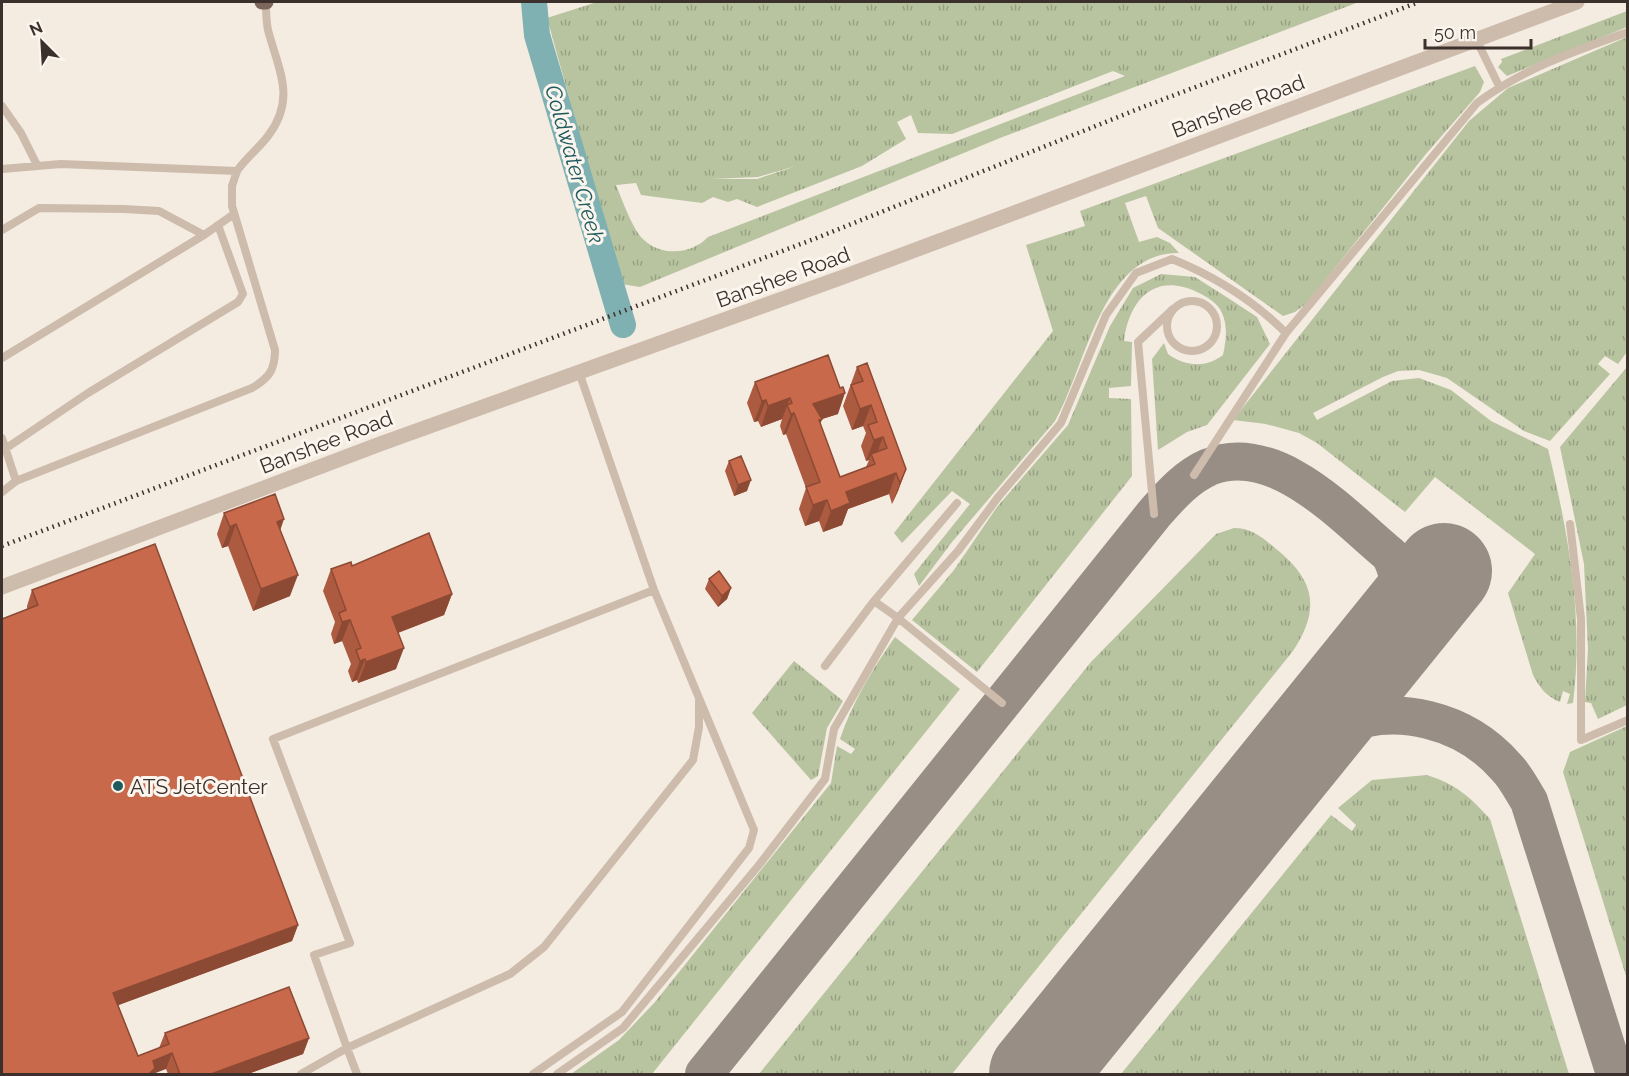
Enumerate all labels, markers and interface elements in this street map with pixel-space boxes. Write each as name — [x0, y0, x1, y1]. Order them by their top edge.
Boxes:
north arrow — [12, 12, 72, 72]
scale bar — [1425, 12, 1532, 50]
text: N — [27, 18, 46, 40]
text: 50 m — [1434, 22, 1476, 43]
street label: Banshee Road — [1168, 69, 1308, 143]
water label: Coldwater Creek — [540, 82, 610, 246]
street label: Banshee Road — [713, 241, 853, 313]
street label: Banshee Road — [256, 405, 396, 479]
place label: ATS JetCenter — [130, 774, 268, 799]
marker: ATS JetCenter — [111, 779, 125, 793]

